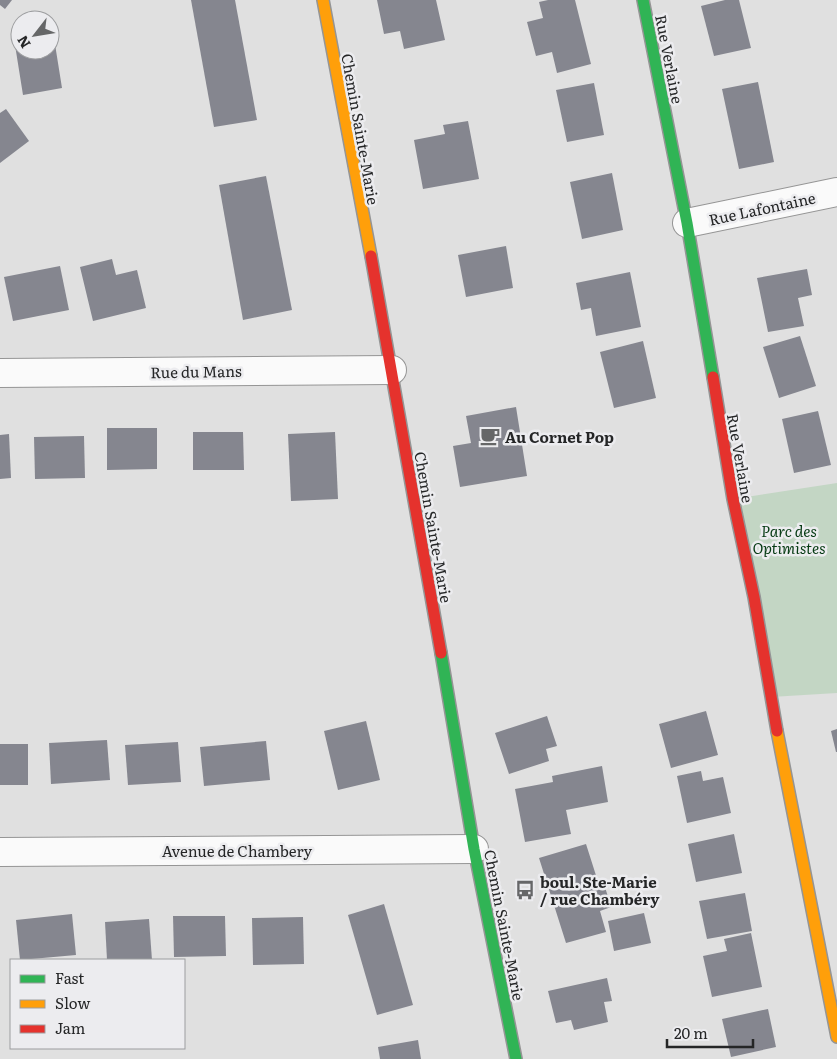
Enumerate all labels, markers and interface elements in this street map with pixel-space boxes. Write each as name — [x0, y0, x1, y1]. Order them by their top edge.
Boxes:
north arrow — [10, 10, 60, 60]
street label: Rue Verlaine — [650, 13, 690, 106]
text: N — [11, 32, 35, 52]
street label: Chemin Sainte-Marie — [336, 52, 386, 207]
street label: Rue Lafontaine — [707, 185, 818, 231]
street label: Rue du Mans — [150, 359, 242, 383]
street label: Rue Verlaine — [722, 412, 760, 505]
cafe icon: Au Cornet Pop — [479, 425, 501, 447]
place label: Au Cornet Pop — [505, 425, 614, 448]
street label: Chemin Sainte-Marie — [409, 450, 459, 605]
park label: Parc des Optimistes — [752, 519, 826, 559]
street label: Avenue de Chambery — [162, 839, 312, 862]
street label: Chemin Sainte-Marie — [479, 848, 531, 1003]
place label: boul. Ste-Marie / rue Chambéry — [540, 870, 660, 910]
bus stop icon: boul. Ste-Marie / rue Chambéry — [514, 879, 536, 901]
legend — [10, 959, 185, 1049]
text: Fast — [55, 966, 84, 989]
text: Slow — [55, 991, 90, 1014]
text: Jam — [55, 1016, 86, 1039]
scale bar — [667, 1016, 753, 1048]
text: 20 m — [674, 1021, 708, 1044]

